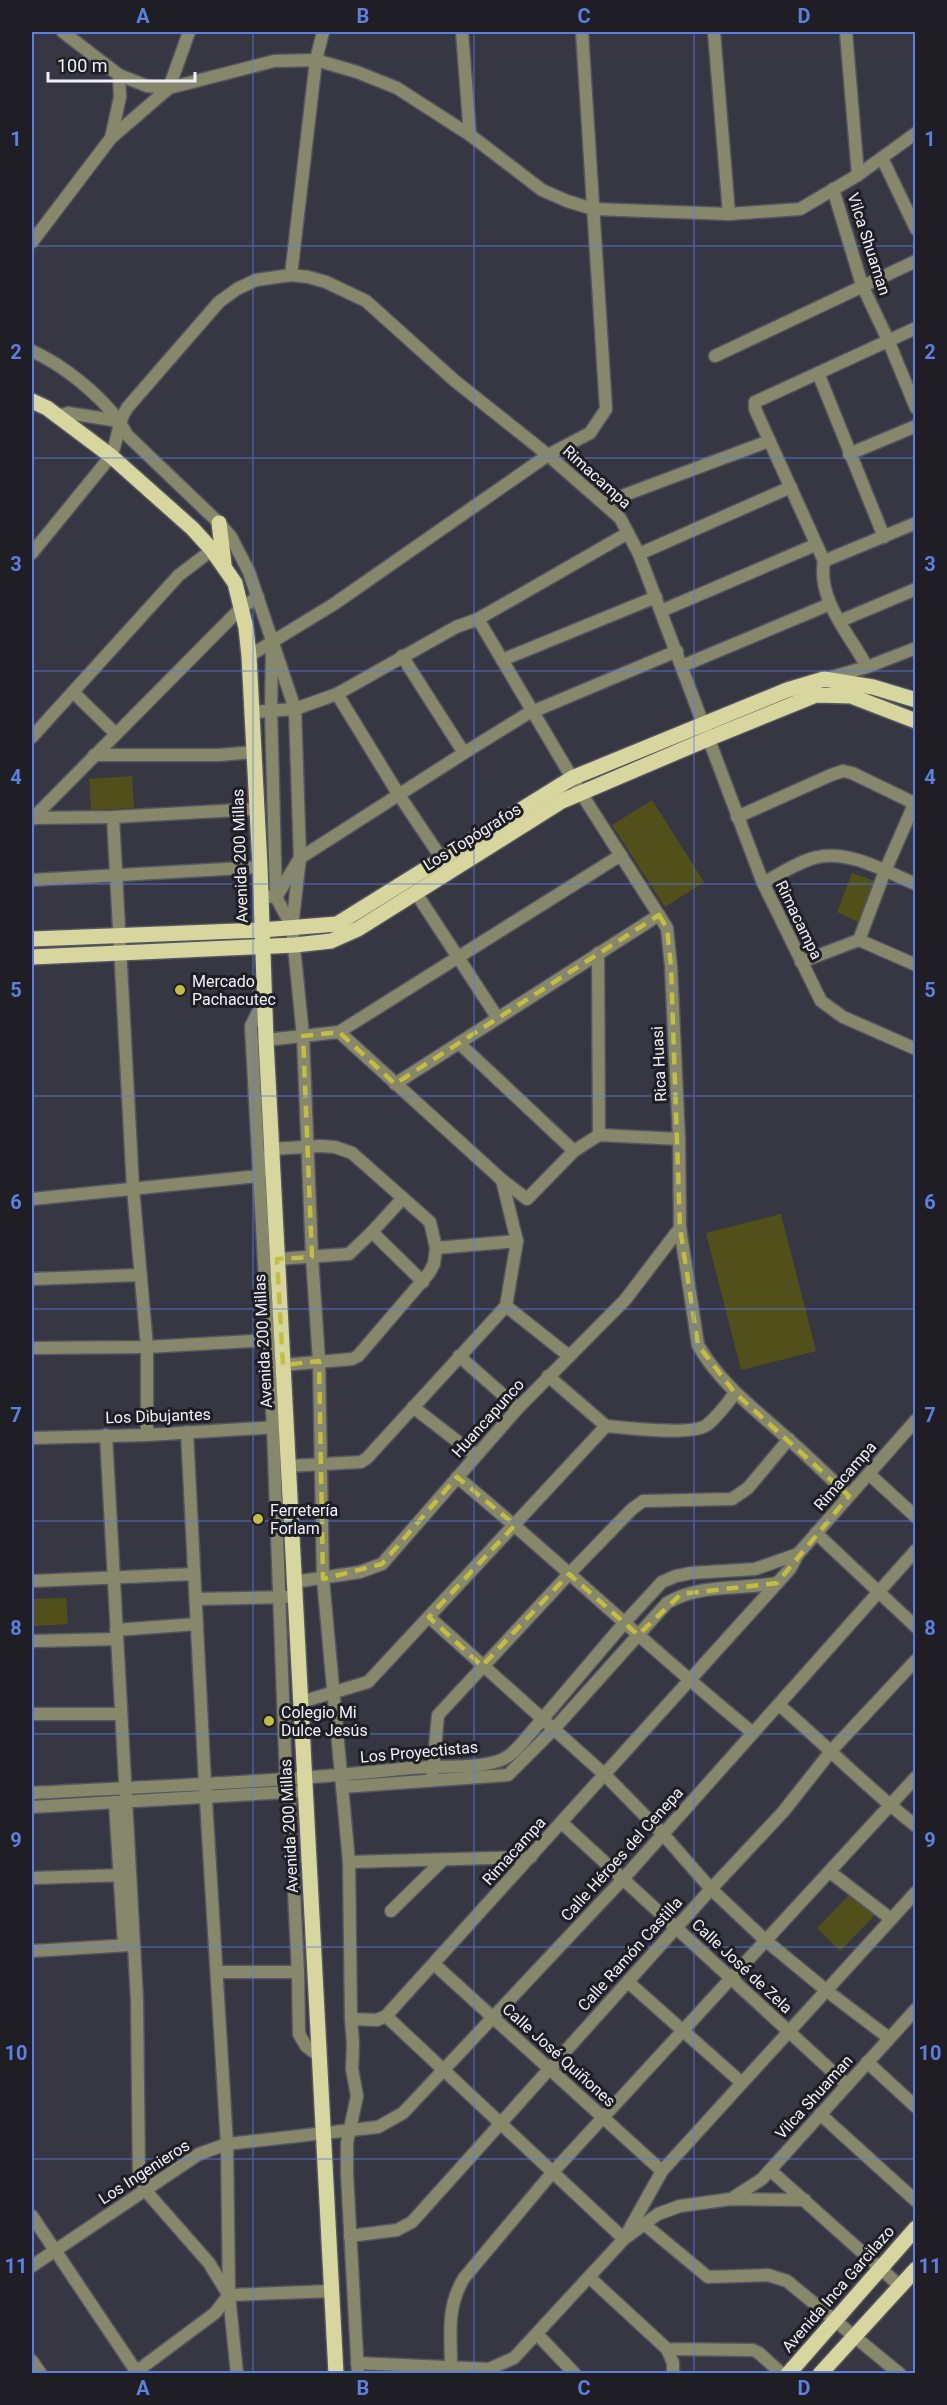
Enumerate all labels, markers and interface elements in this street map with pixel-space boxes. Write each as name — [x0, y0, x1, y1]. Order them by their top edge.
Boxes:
text: A — [136, 4, 150, 28]
text: B — [357, 4, 369, 28]
text: C — [577, 4, 591, 28]
text: D — [798, 4, 811, 28]
scale bar — [48, 45, 195, 83]
text: 100 m — [57, 55, 108, 76]
text: 1 — [10, 127, 22, 151]
text: 1 — [924, 127, 936, 151]
street label: Vilca Shuaman — [844, 190, 894, 298]
text: 2 — [10, 340, 22, 364]
text: 2 — [924, 340, 936, 364]
street label: Rimacampa — [559, 441, 635, 513]
text: 3 — [10, 552, 22, 576]
text: 3 — [924, 552, 936, 576]
text: 4 — [10, 765, 22, 789]
text: 4 — [924, 765, 936, 789]
street label: Avenida 200 Millas — [228, 789, 252, 923]
street label: Los Topógrafos — [420, 799, 524, 875]
street label: Rimacampa — [772, 878, 826, 962]
place label: Mercado Pachacutec — [192, 972, 276, 1009]
text: 5 — [10, 978, 22, 1002]
text: 5 — [924, 978, 936, 1002]
marker: Mercado Pachacutec — [173, 983, 187, 997]
street label: Rica Huasi — [648, 1026, 670, 1102]
text: 6 — [10, 1190, 22, 1214]
text: 6 — [924, 1190, 936, 1214]
street label: Avenida 200 Millas — [250, 1274, 276, 1408]
street label: Huancapunco — [448, 1375, 528, 1461]
text: 7 — [10, 1403, 22, 1427]
text: 7 — [924, 1403, 936, 1427]
street label: Los Dibujantes — [105, 1405, 211, 1427]
street label: Rimacampa — [810, 1438, 880, 1514]
place label: Ferretería Forlam — [270, 1501, 338, 1538]
marker: Ferretería Forlam — [251, 1512, 265, 1526]
text: 8 — [10, 1616, 22, 1640]
text: 8 — [924, 1616, 936, 1640]
place label: Colegio Mi Dulce Jesús — [281, 1703, 368, 1740]
marker: Colegio Mi Dulce Jesús — [262, 1714, 276, 1728]
street label: Los Proyectistas — [359, 1737, 479, 1767]
street label: Avenida 200 Millas — [276, 1759, 302, 1893]
street label: Calle Héroes del Cenepa — [557, 1783, 687, 1925]
street label: Rimacampa — [478, 1813, 550, 1889]
text: 9 — [10, 1828, 22, 1852]
text: 9 — [924, 1828, 936, 1852]
street label: Calle Ramón Castilla — [574, 1893, 686, 2015]
street label: Calle José de Zela — [688, 1915, 796, 2017]
street label: Calle José Quiñones — [499, 1999, 619, 2111]
text: 10 — [5, 2041, 27, 2065]
text: 10 — [919, 2041, 941, 2065]
street label: Vilca Shuaman — [771, 2051, 857, 2143]
street label: Los Ingenieros — [95, 2136, 193, 2208]
street label: Avenida Inca Garcilazo — [778, 2222, 898, 2356]
text: 11 — [5, 2254, 27, 2278]
text: 11 — [919, 2254, 941, 2278]
text: A — [136, 2376, 150, 2400]
text: B — [357, 2376, 369, 2400]
text: C — [577, 2376, 591, 2400]
text: D — [798, 2376, 811, 2400]

